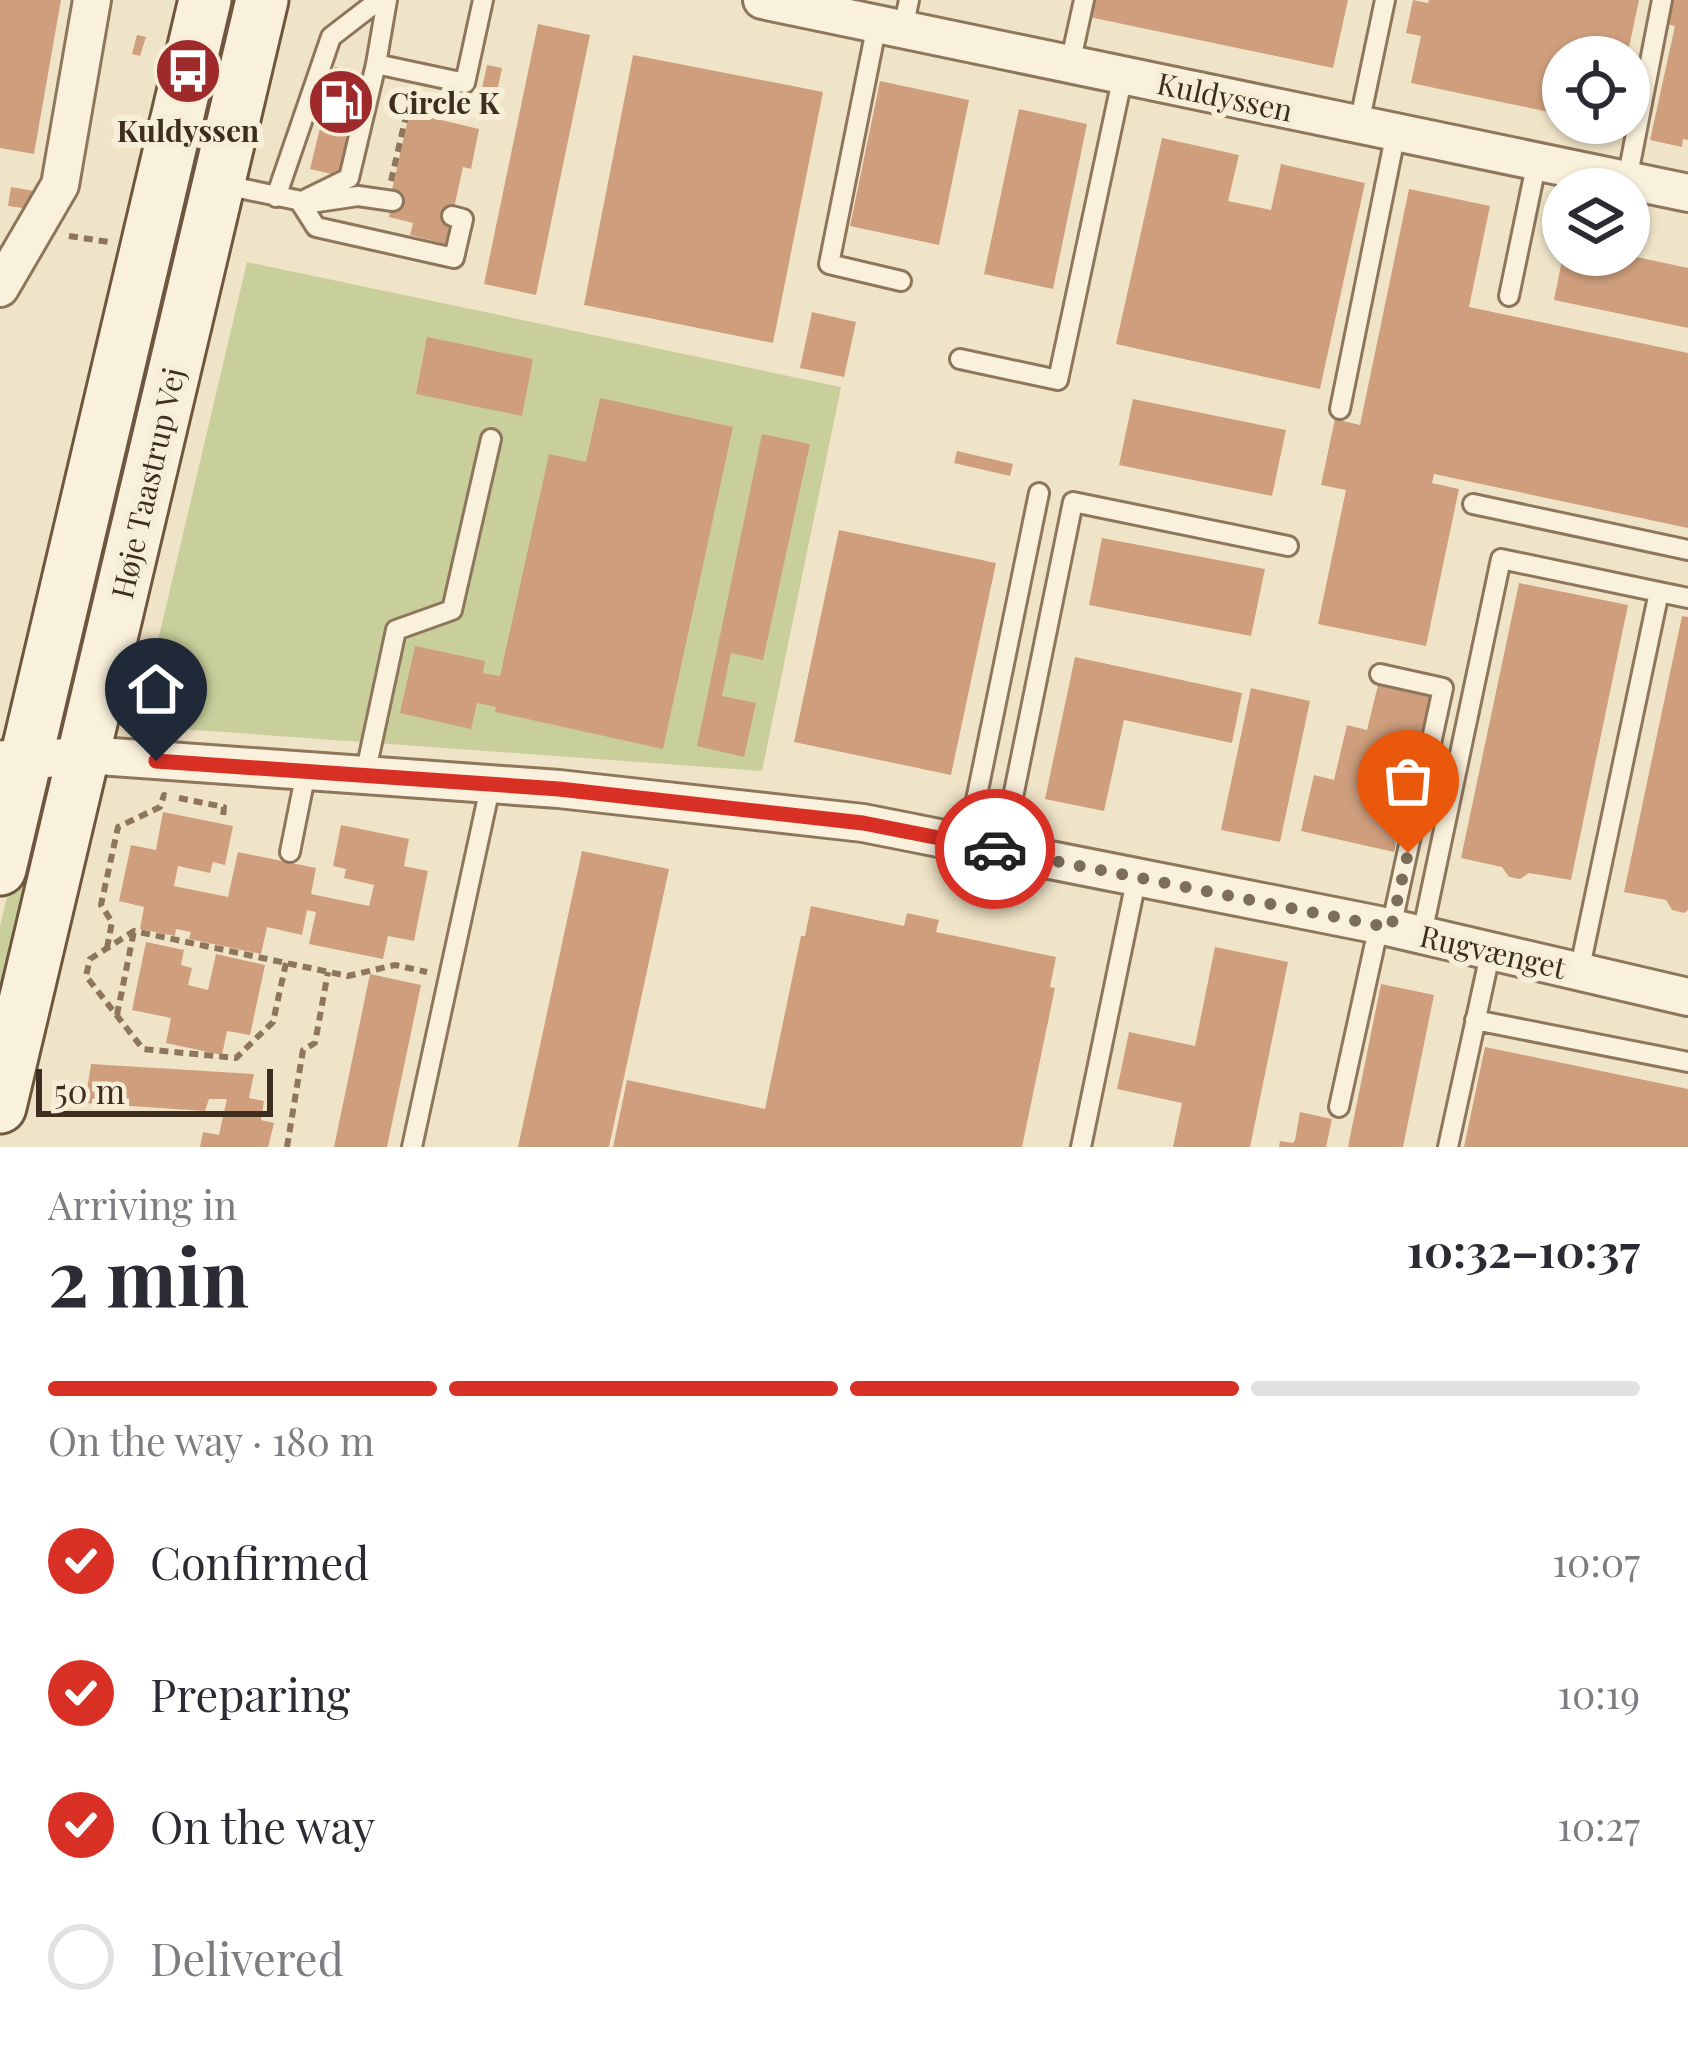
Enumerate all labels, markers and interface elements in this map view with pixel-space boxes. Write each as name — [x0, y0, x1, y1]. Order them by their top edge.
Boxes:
bus stop icon: Kuldyssen — [153, 36, 223, 106]
map controls — [1542, 36, 1650, 276]
button: locate — [1542, 36, 1650, 144]
street label: Kuldyssen — [1154, 62, 1297, 130]
fuel station icon: Circle K — [306, 67, 376, 137]
place label: Circle K — [388, 82, 500, 122]
place label: Kuldyssen — [117, 110, 260, 150]
button: layers — [1542, 168, 1650, 276]
street label: Høje Taastrup Vej — [101, 364, 193, 602]
pin — [105, 638, 207, 761]
icon: home — [123, 656, 189, 722]
pin — [1357, 730, 1459, 853]
icon: bag — [1375, 748, 1441, 814]
courier — [935, 789, 1055, 909]
icon: car — [962, 816, 1028, 882]
street label: Rugvænget — [1416, 915, 1570, 987]
scale bar — [36, 1063, 273, 1116]
text: 50 m — [54, 1068, 125, 1112]
text: Arriving in — [48, 1178, 237, 1230]
text: 10:32–10:37 — [1407, 1219, 1640, 1279]
text: 2 min — [48, 1223, 249, 1327]
text: On the way · 180 m — [48, 1414, 374, 1466]
icon: check — [48, 1528, 114, 1594]
text: Confirmed — [150, 1531, 369, 1591]
text: 10:07 — [1553, 1535, 1640, 1587]
icon: check — [48, 1660, 114, 1726]
text: Preparing — [150, 1663, 350, 1723]
text: 10:19 — [1558, 1667, 1640, 1719]
icon: check — [48, 1792, 114, 1858]
text: On the way — [150, 1795, 375, 1855]
text: 10:27 — [1557, 1799, 1640, 1851]
text: Delivered — [150, 1927, 344, 1987]

